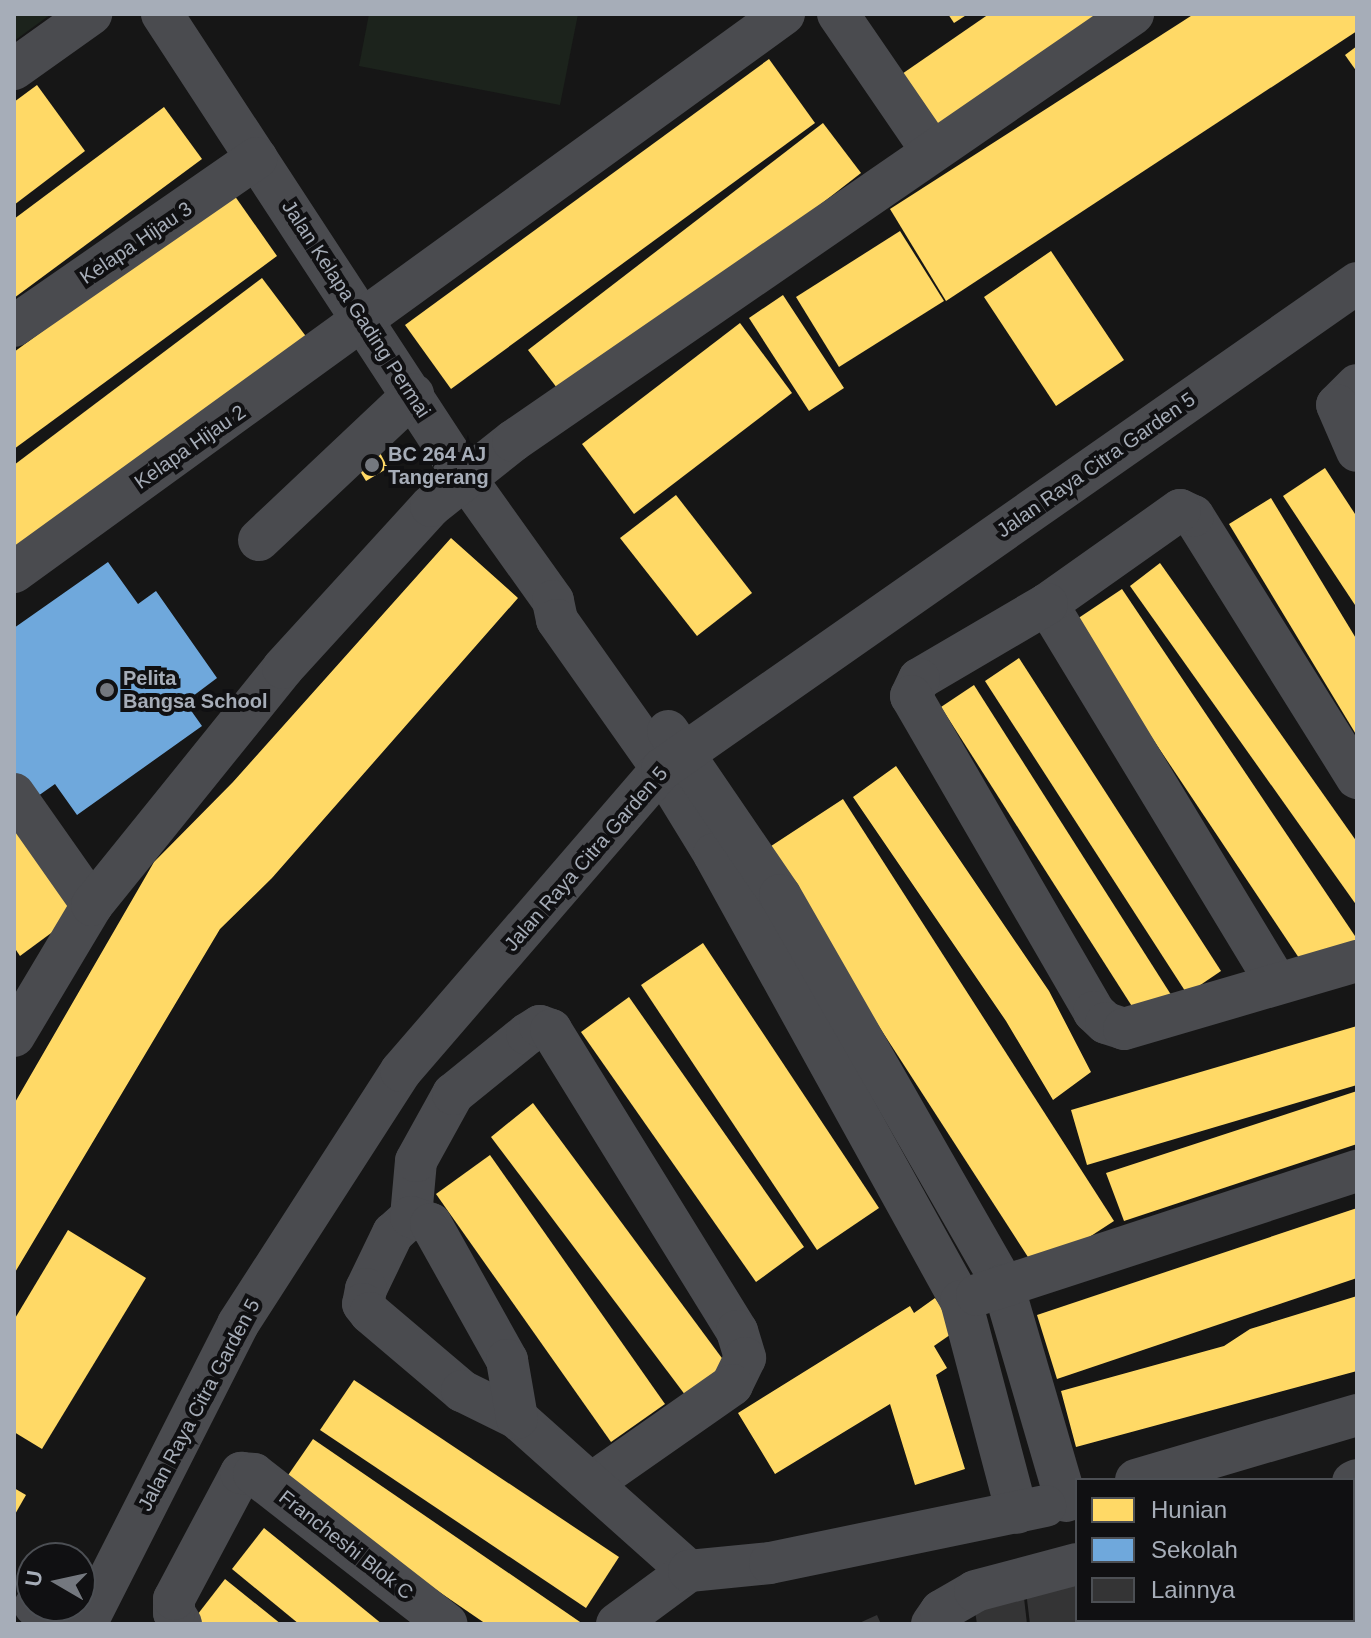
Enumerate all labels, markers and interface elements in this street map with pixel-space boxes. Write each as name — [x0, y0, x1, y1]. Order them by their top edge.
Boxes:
street label: Jalan Kelapa Gading Permai — [277, 196, 435, 422]
street label: Kelapa Hijau 3 — [75, 197, 197, 289]
street label: Jalan Raya Citra Garden 5 — [992, 387, 1200, 543]
street label: Kelapa Hijau 2 — [130, 400, 250, 494]
place label: BC 264 AJ Tangerang — [388, 442, 489, 489]
marker: BC 264 AJ Tangerang — [363, 456, 381, 474]
place label: Pelita Bangsa School — [123, 666, 267, 713]
marker: Pelita Bangsa School — [98, 681, 116, 699]
street label: Jalan Raya Citra Garden 5 — [499, 762, 673, 956]
street label: Jalan Raya Citra Garden 5 — [133, 1295, 265, 1515]
legend — [1075, 1478, 1355, 1622]
street label: Francheshi Blok C — [274, 1485, 418, 1605]
text: Hunian — [1151, 1496, 1227, 1523]
text: Sekolah — [1151, 1536, 1238, 1563]
north arrow — [16, 1542, 96, 1622]
text: U — [20, 1569, 47, 1588]
text: Lainnya — [1151, 1576, 1235, 1603]

